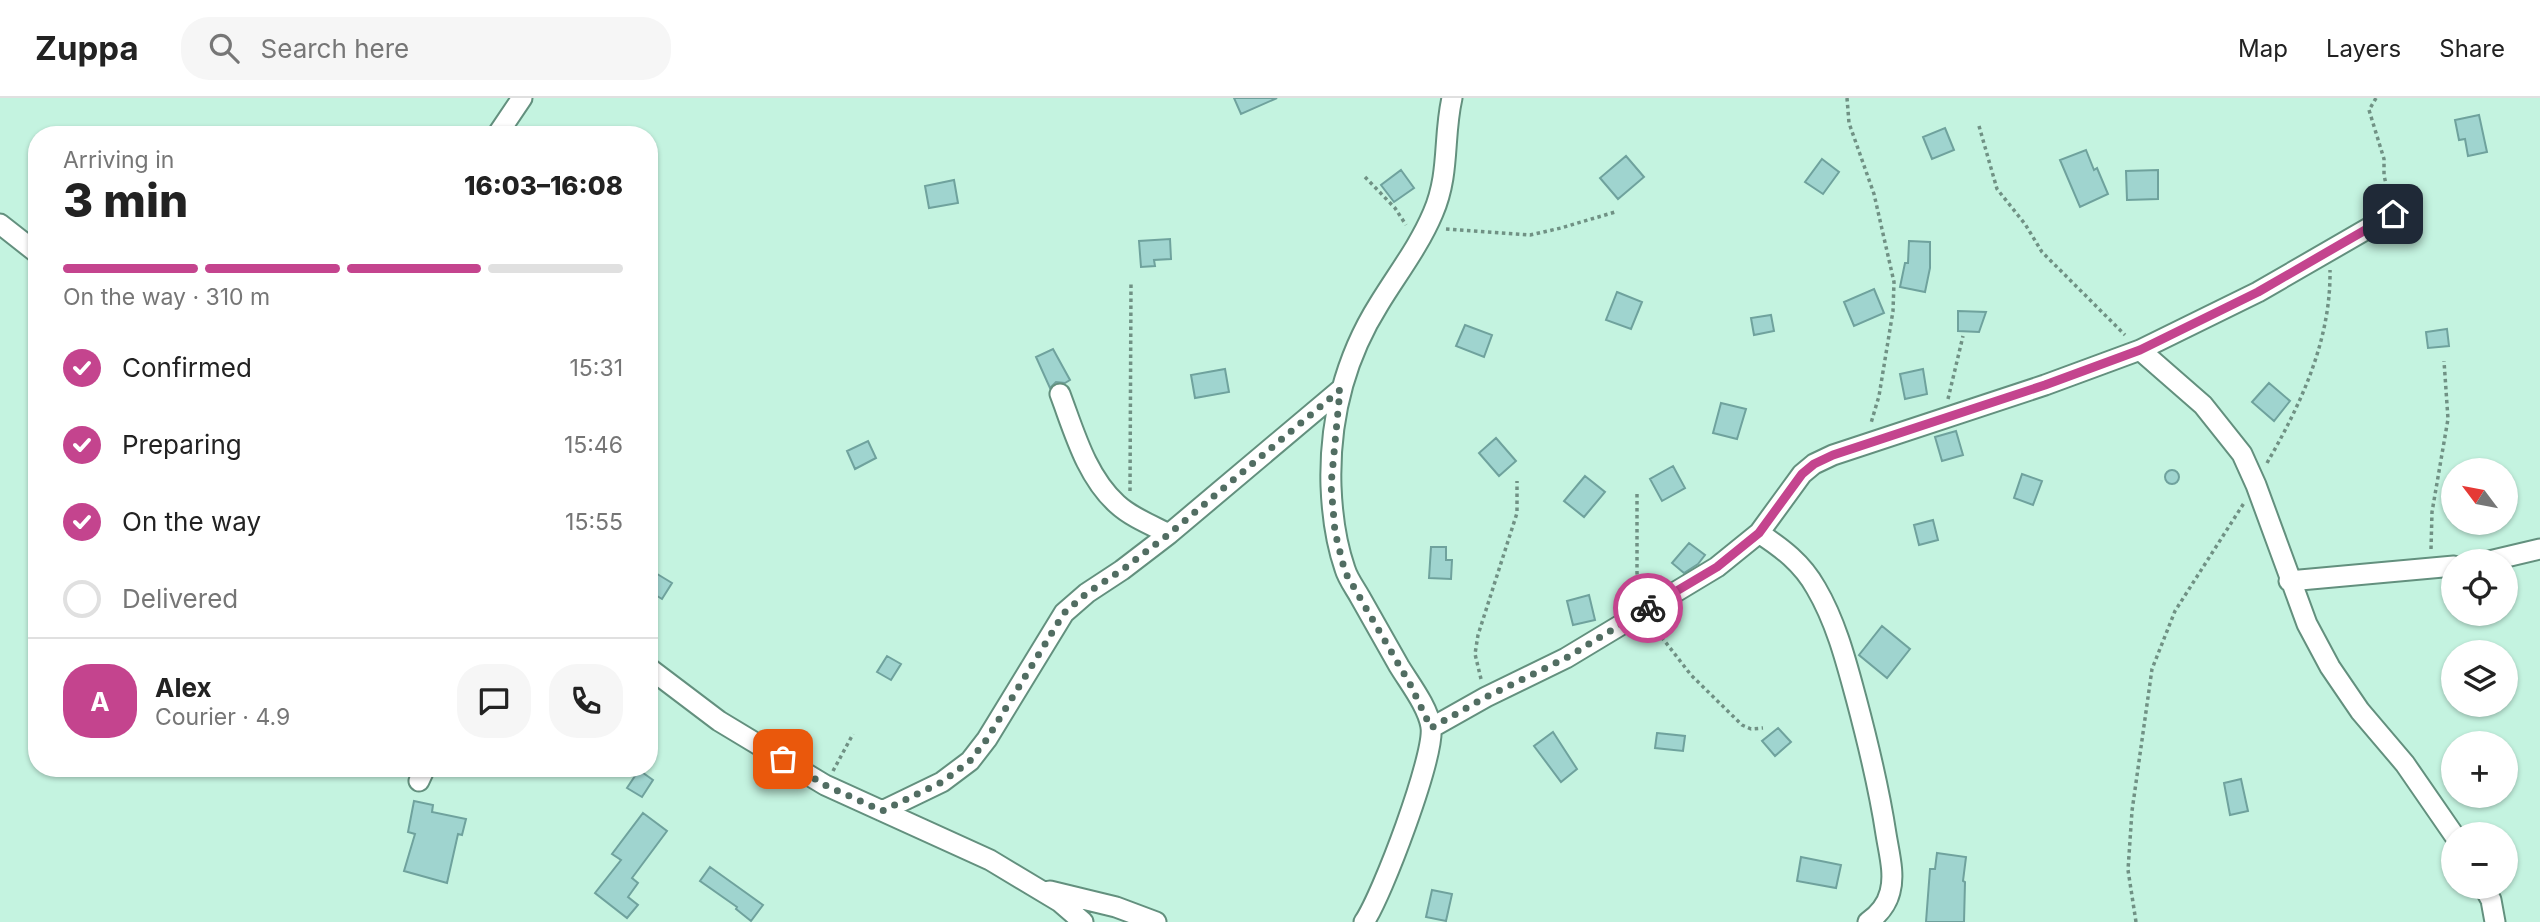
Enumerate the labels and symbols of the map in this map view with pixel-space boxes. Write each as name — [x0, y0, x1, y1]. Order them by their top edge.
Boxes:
pin — [2363, 184, 2423, 244]
north arrow — [2441, 458, 2518, 536]
courier — [1613, 573, 1683, 643]
pin — [753, 729, 813, 789]

